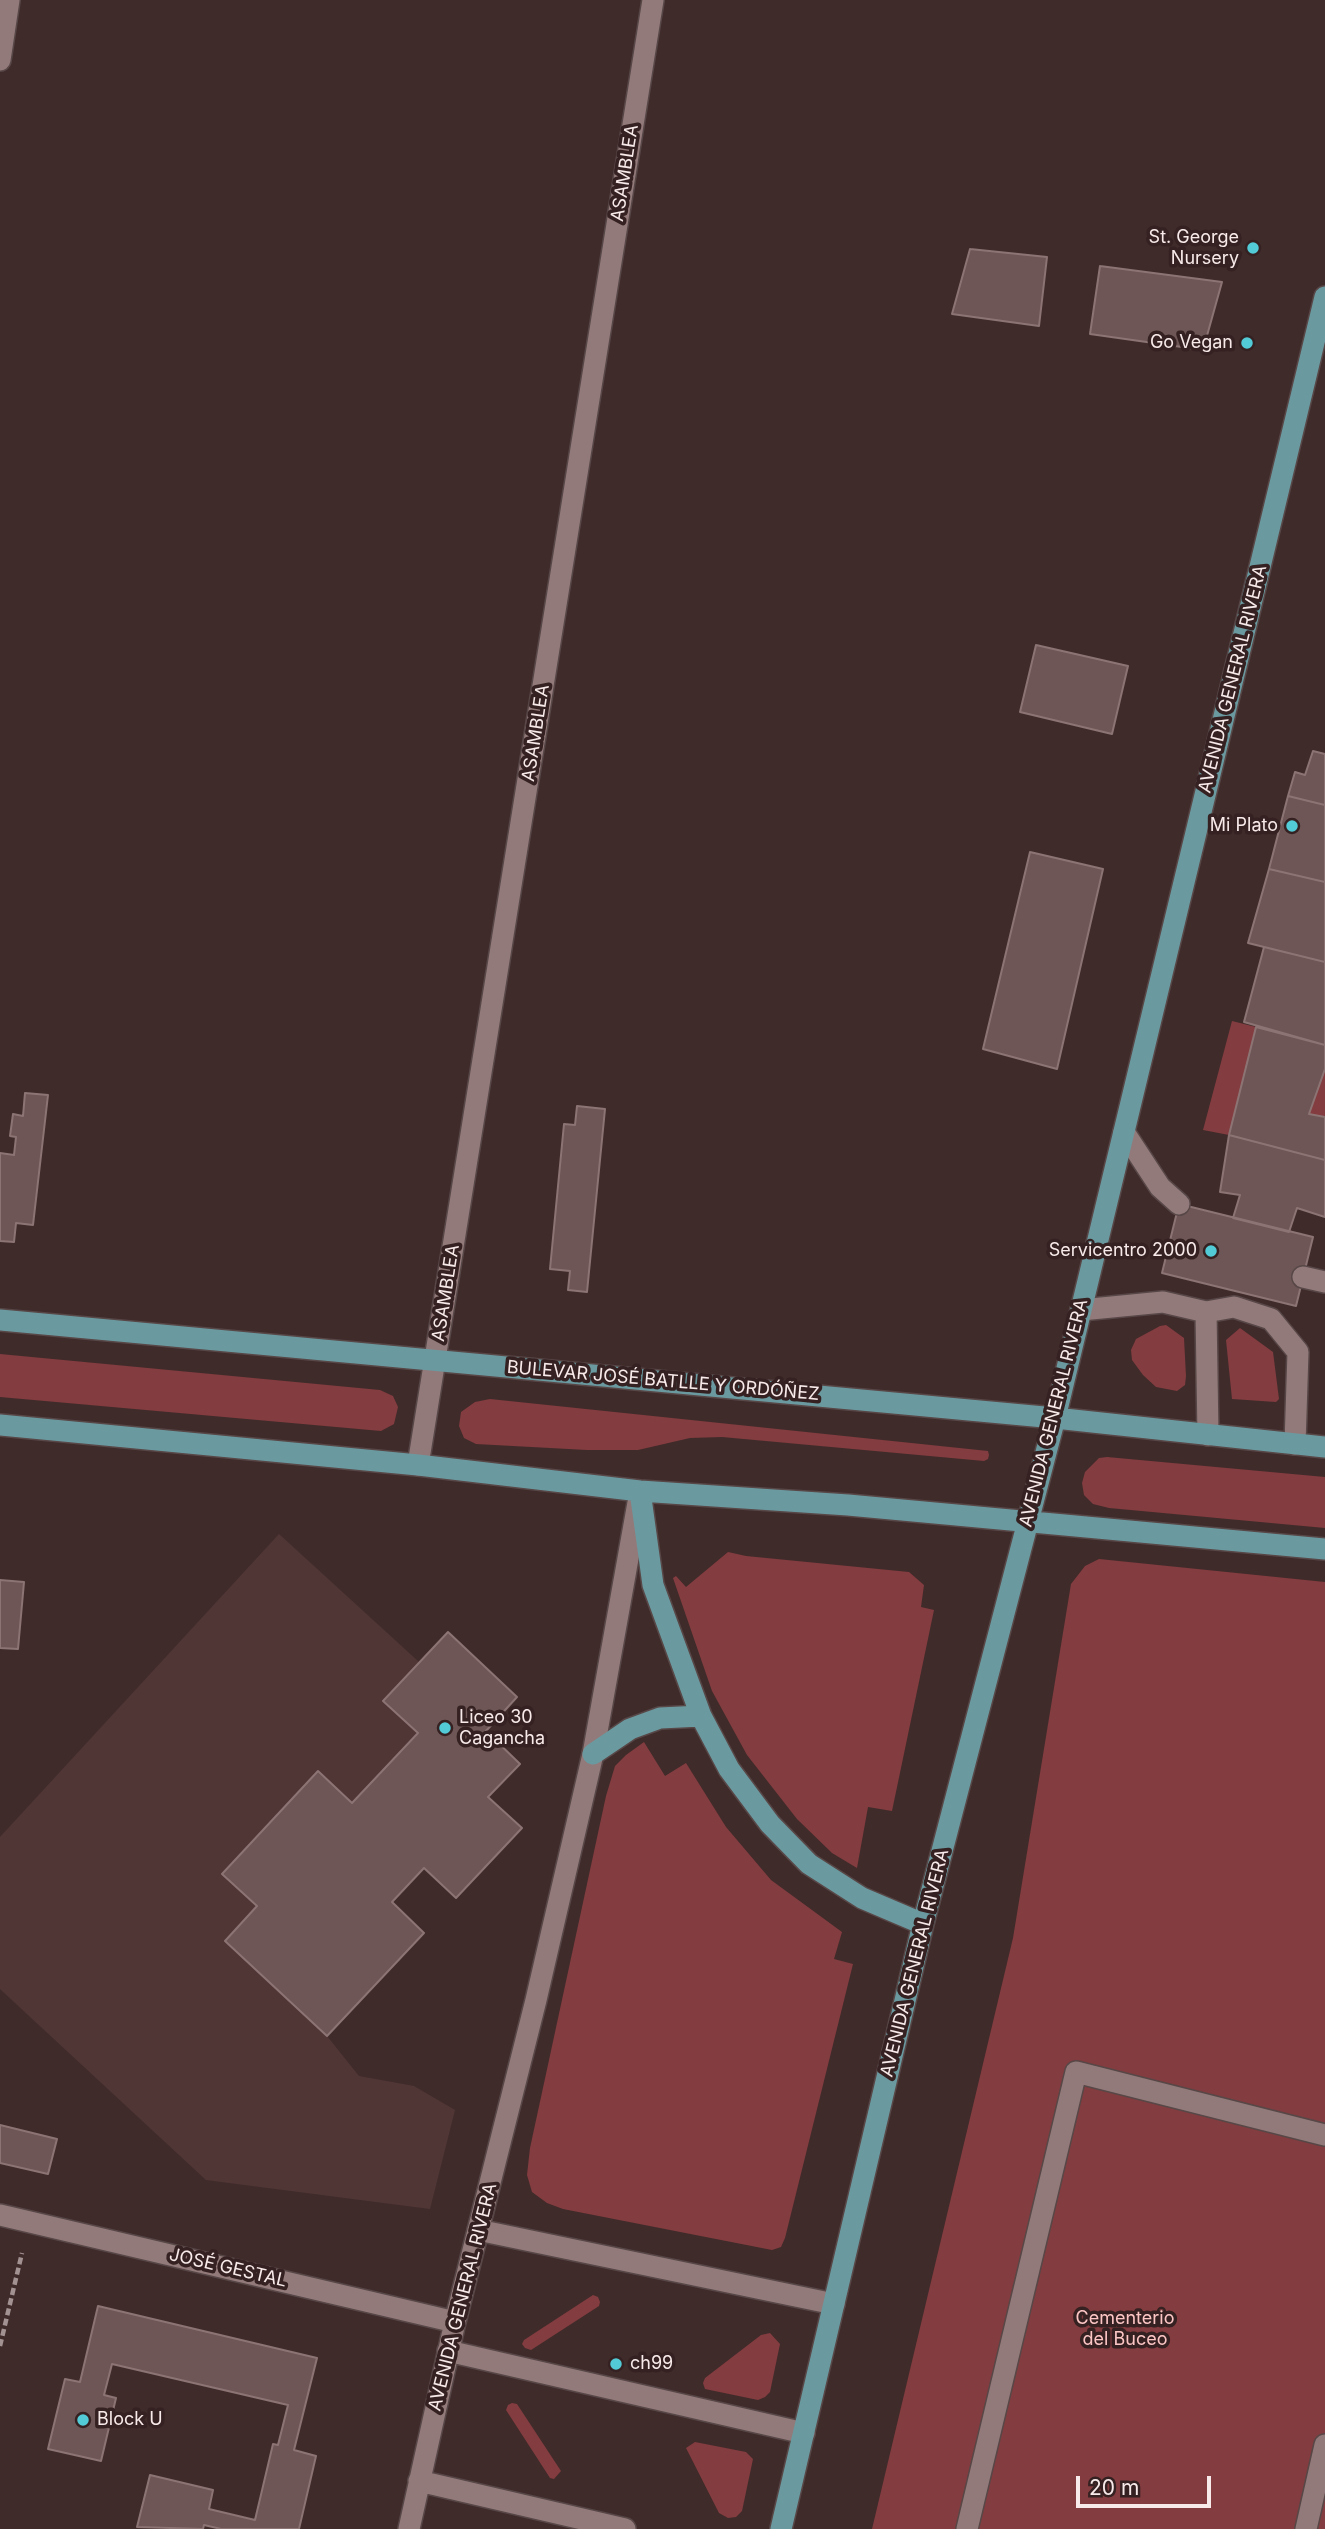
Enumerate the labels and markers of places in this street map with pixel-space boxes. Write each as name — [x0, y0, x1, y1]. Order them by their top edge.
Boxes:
place label: St. George Nursery — [1149, 227, 1239, 270]
marker: St. George Nursery — [1245, 240, 1261, 256]
place label: Go Vegan — [1150, 332, 1233, 354]
marker: Go Vegan — [1239, 335, 1255, 351]
place label: Mi Plato — [1210, 815, 1278, 837]
marker: Mi Plato — [1284, 818, 1300, 834]
place label: Servicentro 2000 — [1049, 1240, 1197, 1262]
marker: Servicentro 2000 — [1203, 1243, 1219, 1259]
place label: Liceo 30 Cagancha — [459, 1707, 545, 1750]
marker: Liceo 30 Cagancha — [437, 1720, 453, 1736]
place label: ch99 — [630, 2353, 673, 2375]
marker: ch99 — [608, 2356, 624, 2372]
place label: Block U — [97, 2409, 163, 2431]
marker: Block U — [75, 2412, 91, 2428]

